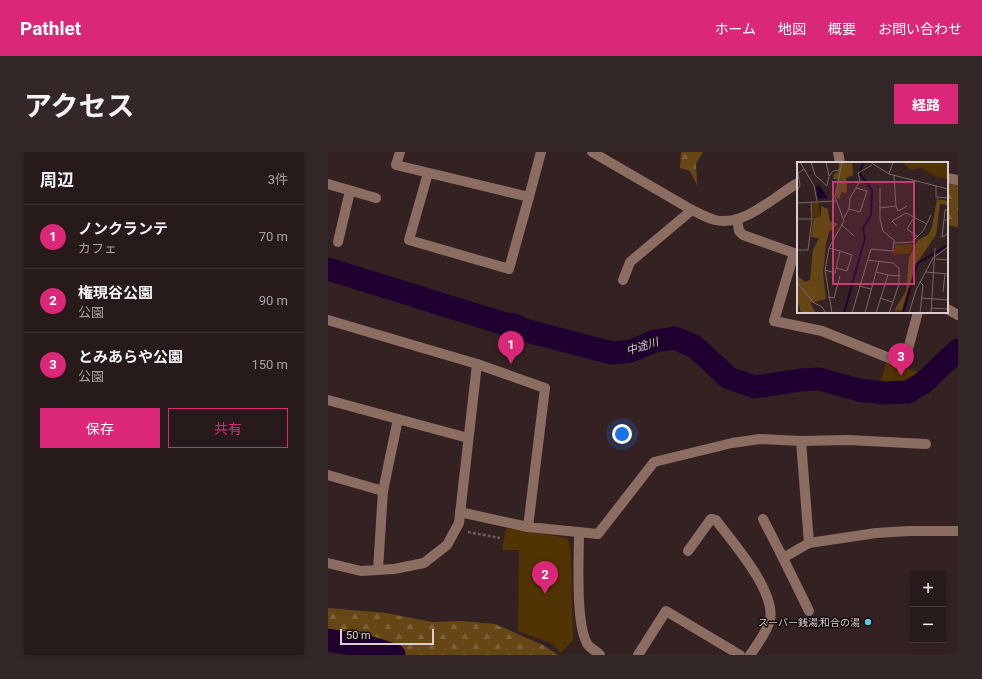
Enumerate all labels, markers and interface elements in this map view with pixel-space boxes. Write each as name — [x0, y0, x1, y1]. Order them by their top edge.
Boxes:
text: Pathlet — [20, 17, 81, 40]
text: ホーム — [714, 21, 756, 37]
text: 地図 — [778, 21, 806, 37]
text: 概要 — [828, 21, 856, 37]
text: お問い合わせ — [878, 21, 962, 37]
button: 経路 — [894, 84, 958, 124]
text: アクセス — [24, 90, 135, 123]
inset map — [797, 162, 948, 313]
text: 周辺 — [40, 170, 74, 190]
text: 3件 — [268, 172, 288, 187]
text: ノンクランテ — [78, 220, 168, 238]
text: 1 — [49, 229, 57, 244]
text: 70 m — [259, 229, 288, 244]
text: カフェ — [78, 241, 117, 256]
text: 権現谷公園 — [78, 284, 153, 302]
text: 2 — [49, 293, 57, 308]
text: 90 m — [259, 293, 288, 308]
text: 公園 — [78, 305, 104, 320]
pin: 1 — [498, 331, 524, 364]
water label: 中途川 — [624, 335, 661, 358]
pin: 3 — [888, 343, 914, 376]
text: とみあらや公園 — [78, 348, 183, 366]
text: 3 — [49, 357, 57, 372]
text: 150 m — [251, 357, 288, 372]
text: 公園 — [78, 369, 104, 384]
button: 保存 — [40, 408, 160, 448]
button: 共有 — [168, 408, 288, 448]
your location — [612, 424, 632, 444]
pin: 2 — [532, 561, 558, 594]
map controls — [910, 571, 946, 643]
button: + — [910, 571, 946, 607]
button: − — [910, 607, 946, 643]
place label: スーパー銭湯;和合の湯 — [758, 617, 860, 628]
marker: スーパー銭湯;和合の湯 — [863, 617, 873, 627]
scale bar — [340, 627, 434, 646]
text: 50 m — [346, 629, 371, 642]

